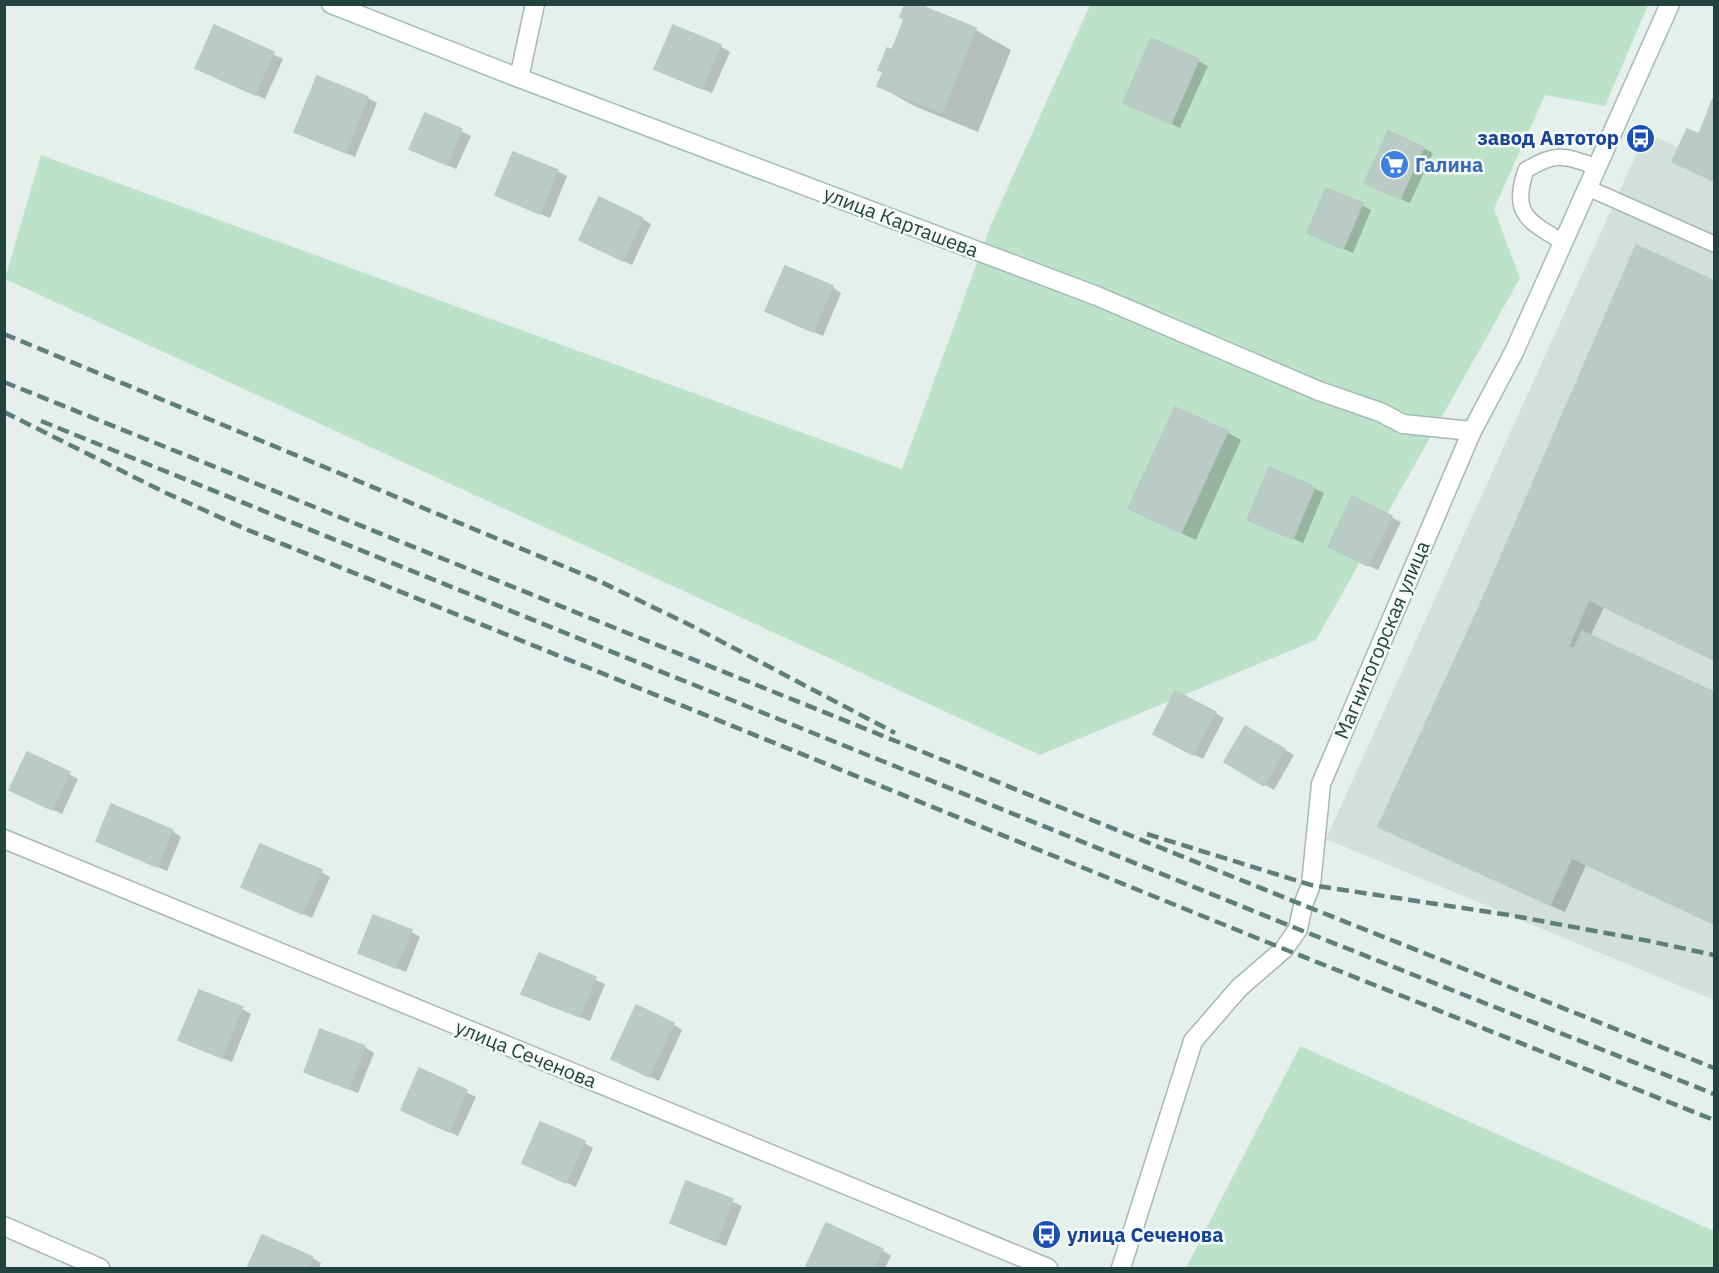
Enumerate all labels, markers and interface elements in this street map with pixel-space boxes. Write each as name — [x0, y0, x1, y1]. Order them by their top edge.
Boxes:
bus stop icon: завод Автотор — [1624, 122, 1656, 154]
place label: завод Автотор — [1477, 124, 1619, 151]
supermarket icon: Галина — [1378, 149, 1410, 181]
place label: Галина — [1415, 151, 1483, 178]
street label: улица Карташева — [820, 180, 983, 264]
street label: Магнитогорская улица — [1328, 536, 1436, 743]
street label: улица Сеченова — [452, 1013, 601, 1094]
bus stop icon: улица Сеченова — [1030, 1219, 1062, 1251]
place label: улица Сеченова — [1067, 1221, 1224, 1248]

